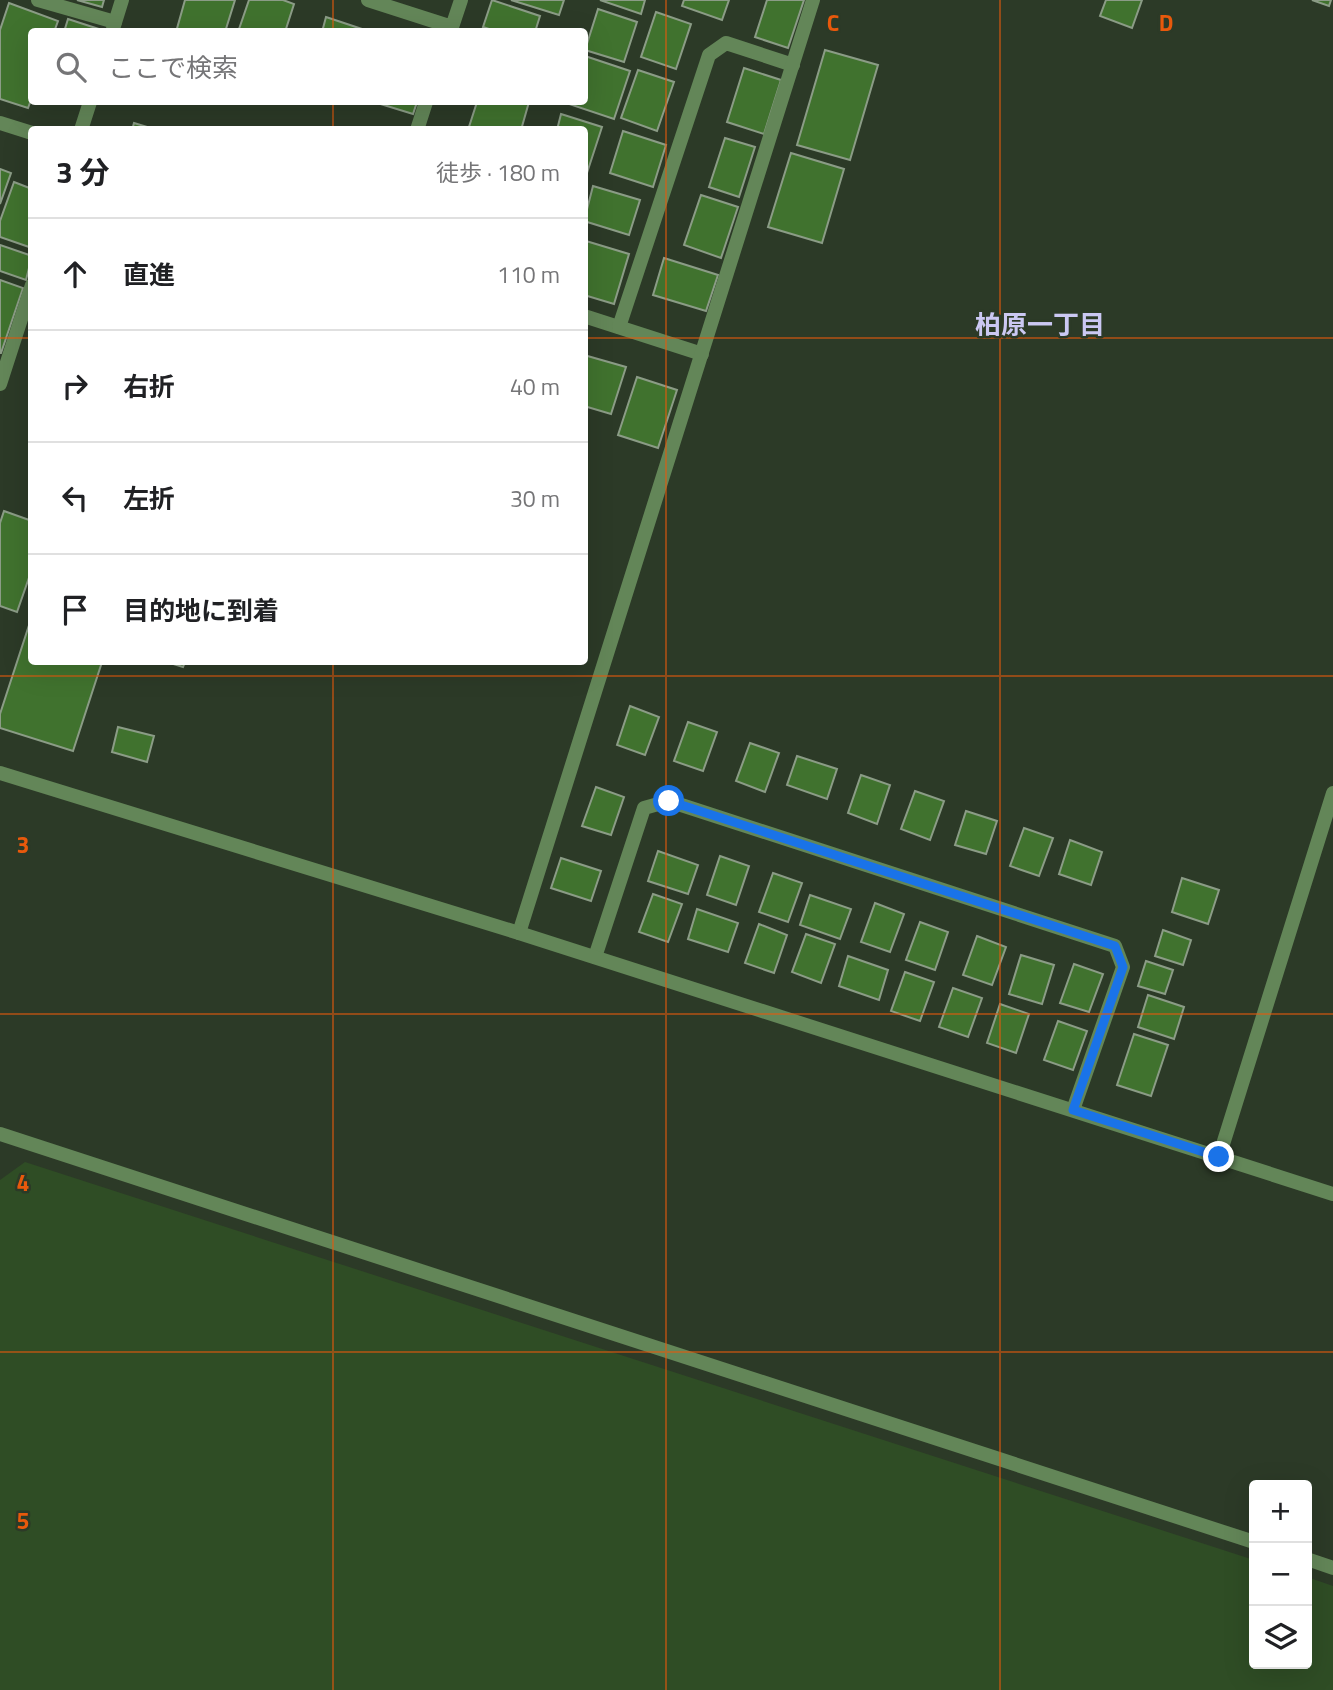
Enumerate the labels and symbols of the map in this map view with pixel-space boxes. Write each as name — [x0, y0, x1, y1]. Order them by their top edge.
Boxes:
text: C — [827, 5, 839, 40]
text: D — [1159, 5, 1173, 40]
district label: 柏原一丁目 — [975, 305, 1105, 344]
route start — [653, 785, 684, 816]
text: 3 — [17, 827, 29, 862]
route end — [1203, 1141, 1234, 1172]
text: 4 — [17, 1165, 29, 1200]
text: 5 — [17, 1503, 29, 1538]

